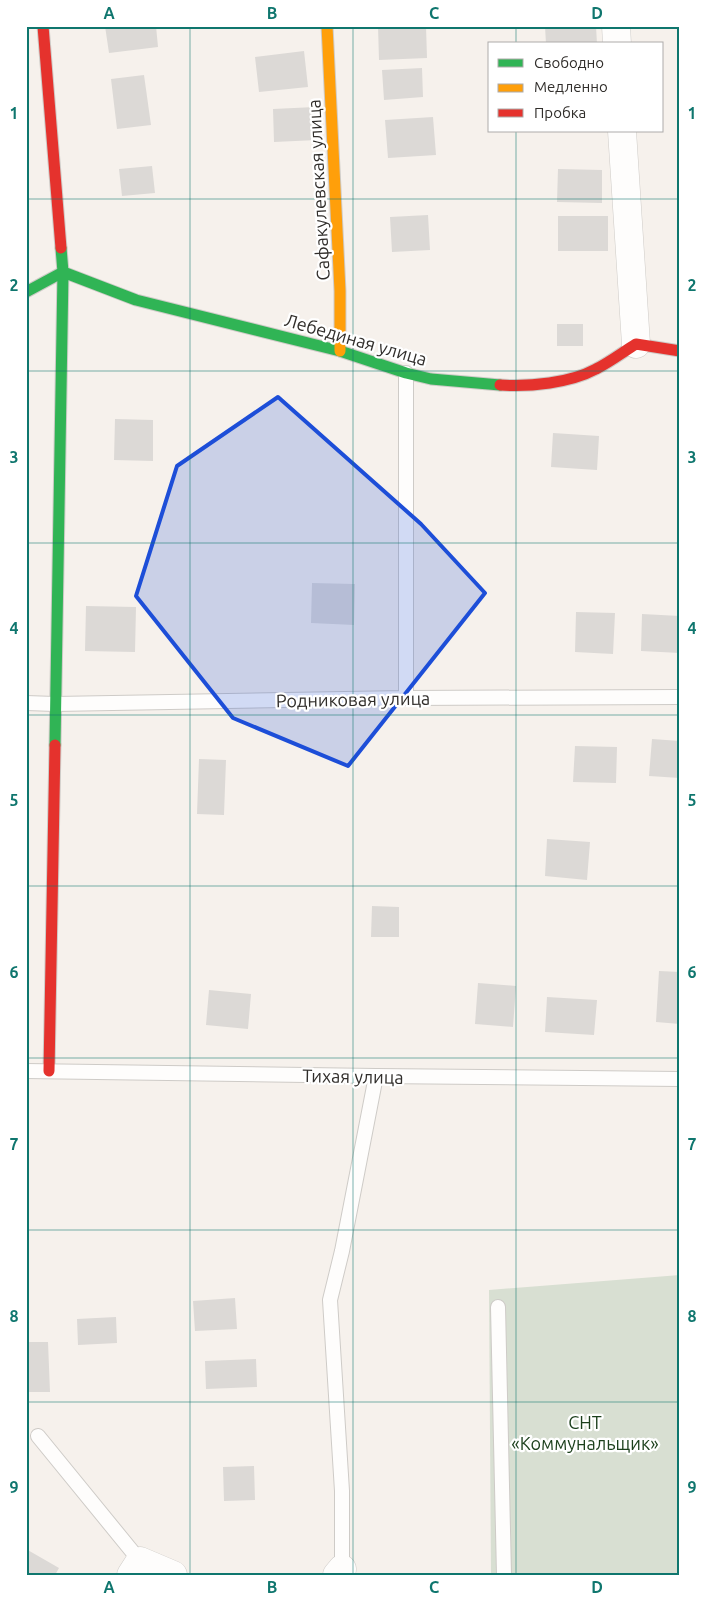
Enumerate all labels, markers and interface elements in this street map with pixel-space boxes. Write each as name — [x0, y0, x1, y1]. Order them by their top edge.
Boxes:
text: A — [103, 4, 115, 22]
text: B — [267, 4, 277, 22]
text: C — [429, 4, 439, 22]
text: D — [591, 4, 603, 22]
legend — [488, 42, 664, 132]
text: Свободно — [534, 54, 604, 71]
text: Медленно — [534, 78, 608, 95]
street label: Сафакулевская улица — [303, 99, 333, 281]
text: 1 — [9, 104, 19, 122]
text: Пробка — [534, 104, 586, 121]
text: 1 — [687, 104, 697, 122]
text: 2 — [9, 276, 19, 294]
text: 2 — [687, 276, 697, 294]
street label: Лебединая улица — [283, 309, 429, 369]
text: 3 — [9, 448, 19, 466]
text: 3 — [687, 448, 697, 466]
text: 4 — [9, 619, 19, 637]
text: 4 — [687, 619, 697, 637]
street label: Родниковая улица — [276, 688, 430, 710]
text: 5 — [9, 791, 19, 809]
text: 5 — [687, 791, 697, 809]
text: 6 — [9, 963, 19, 981]
text: 6 — [687, 963, 697, 981]
street label: Тихая улица — [302, 1065, 404, 1087]
text: 7 — [9, 1135, 19, 1153]
text: 7 — [687, 1135, 697, 1153]
text: 8 — [9, 1307, 19, 1325]
text: 8 — [687, 1307, 697, 1325]
park label: СНТ «Коммунальщик» — [511, 1412, 659, 1453]
text: 9 — [9, 1478, 19, 1496]
text: 9 — [687, 1478, 697, 1496]
text: A — [103, 1578, 115, 1596]
text: B — [267, 1578, 277, 1596]
text: C — [429, 1578, 439, 1596]
text: D — [591, 1578, 603, 1596]

